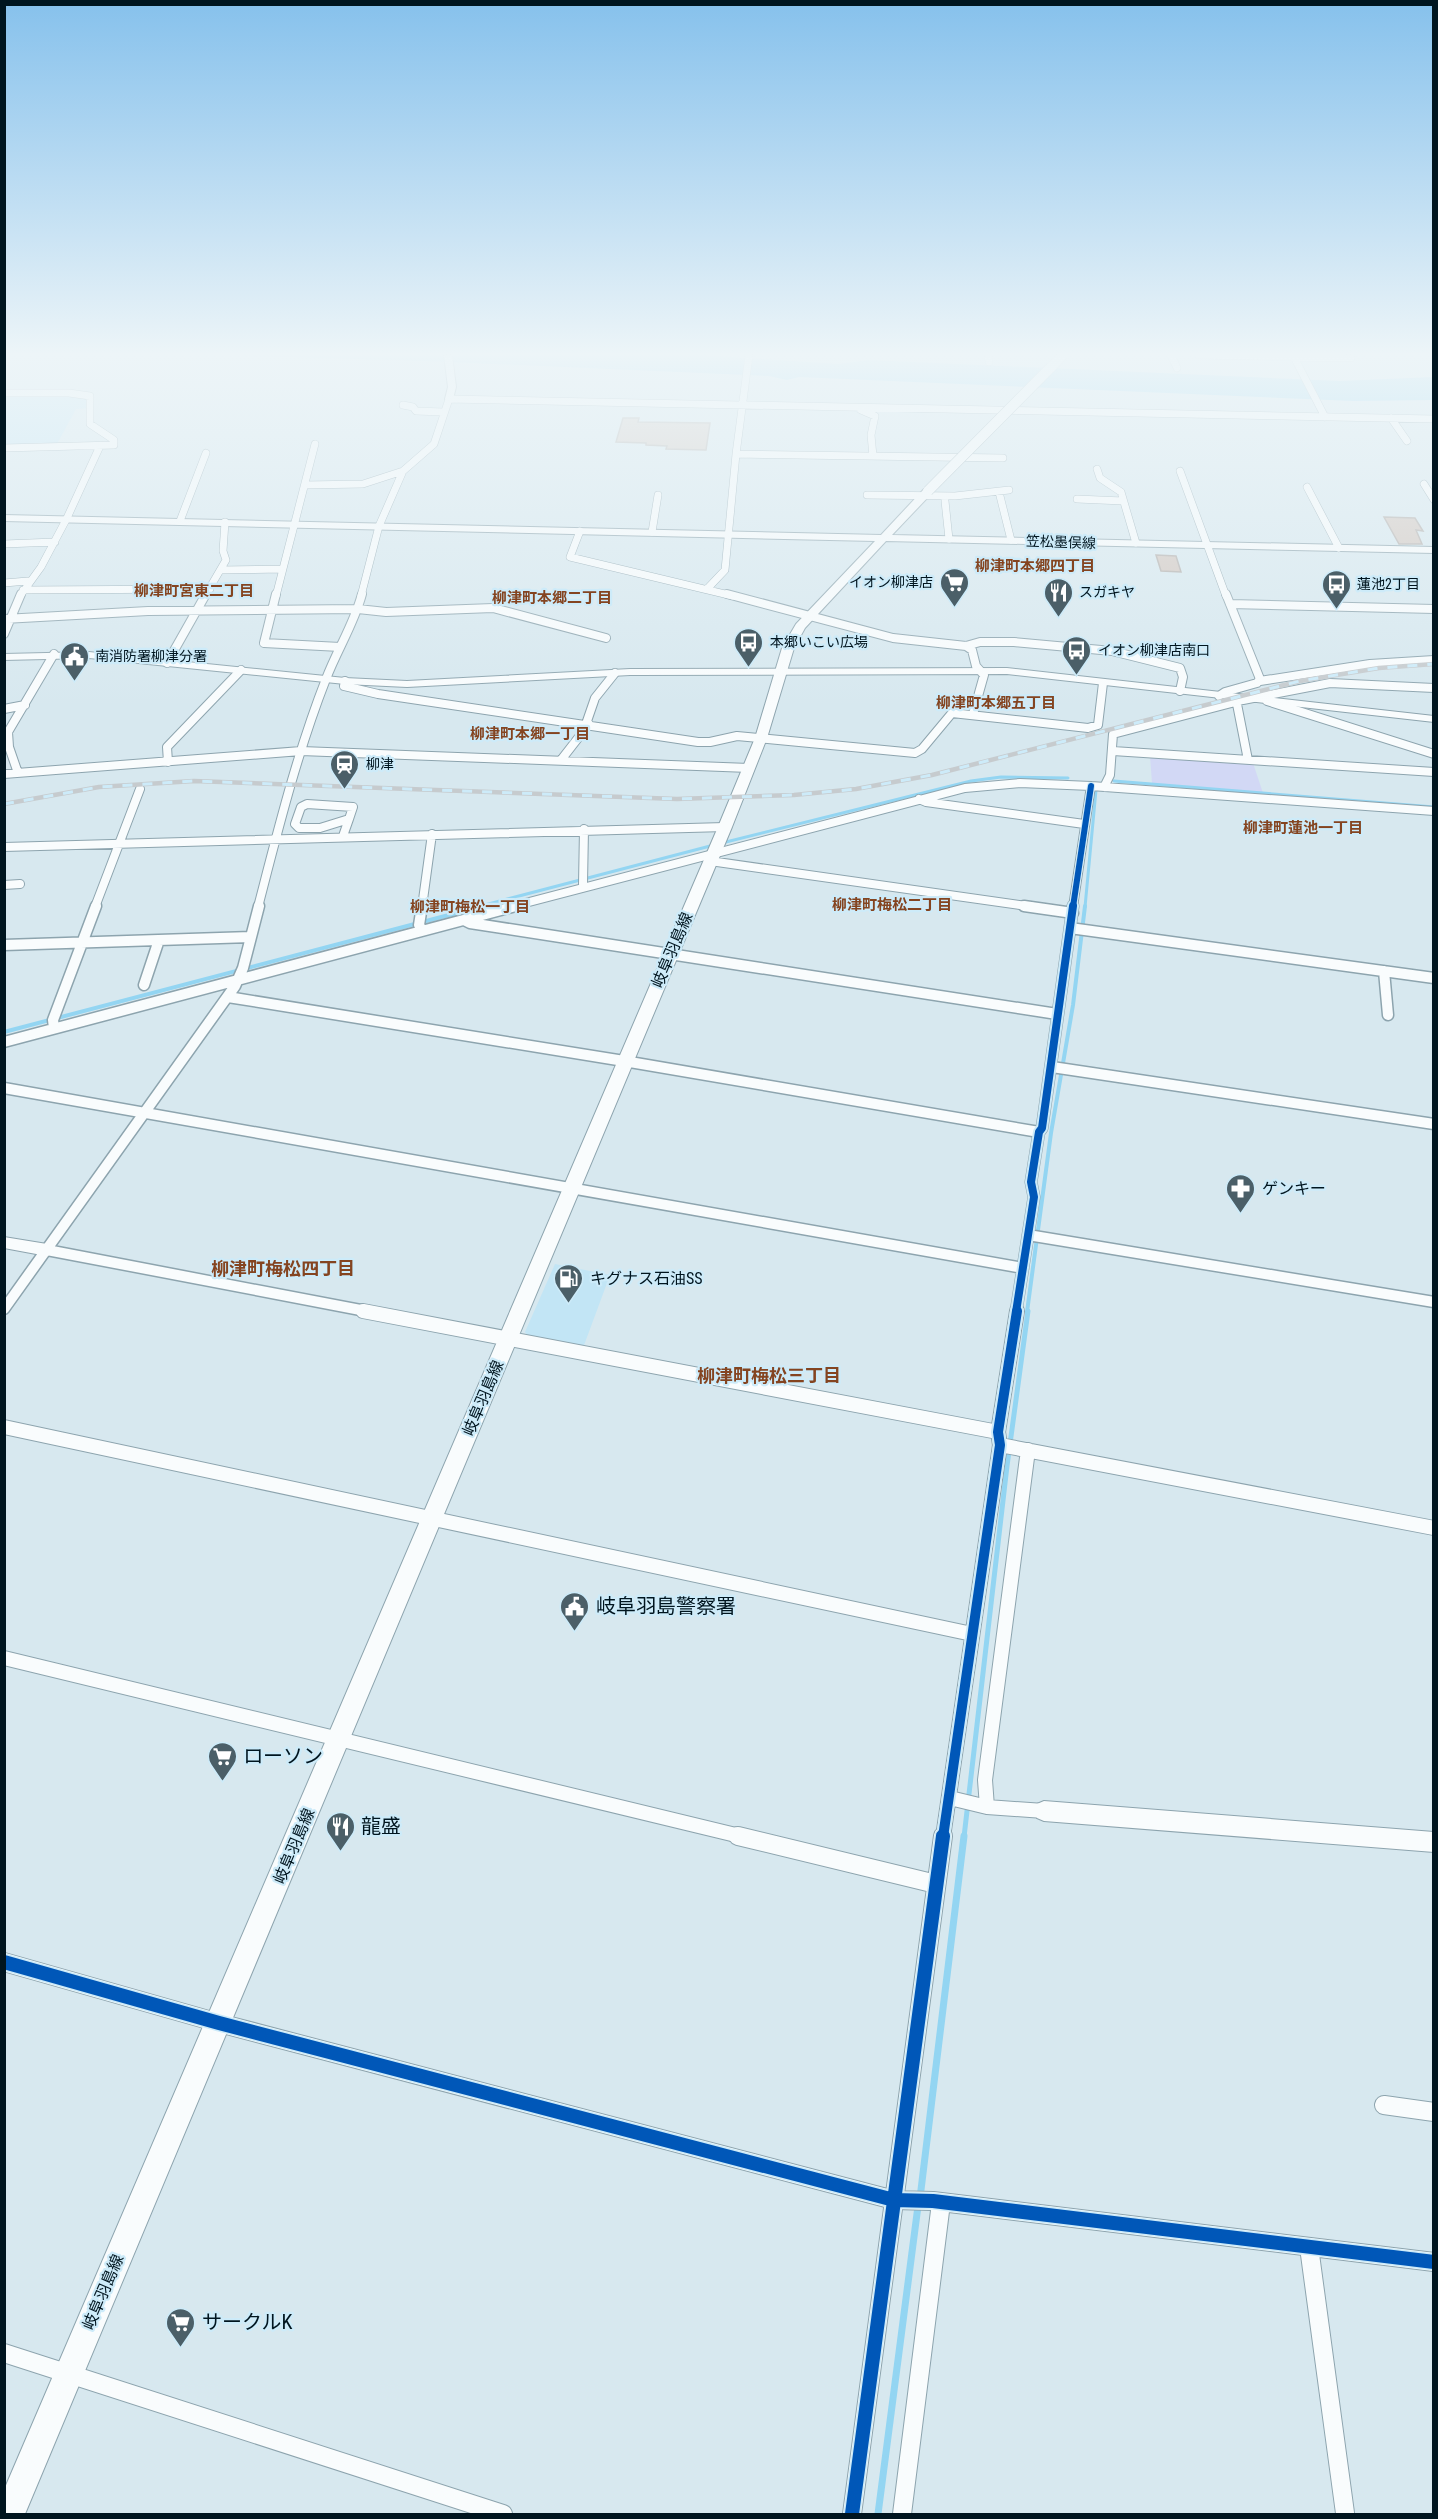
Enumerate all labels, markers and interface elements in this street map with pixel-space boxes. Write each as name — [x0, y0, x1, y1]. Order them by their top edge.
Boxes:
street label: 笠松墨俣線 — [1026, 533, 1096, 551]
district label: 柳津町本郷四丁目 — [975, 557, 1095, 575]
supermarket icon: イオン柳津店 — [938, 566, 970, 608]
bus stop icon: 蓮池2丁目 — [1320, 568, 1352, 610]
place label: イオン柳津店 — [849, 574, 933, 590]
restaurant icon: スガキヤ — [1042, 576, 1074, 618]
place label: 蓮池2丁目 — [1357, 576, 1420, 592]
district label: 柳津町宮東二丁目 — [134, 582, 254, 600]
place label: スガキヤ — [1079, 584, 1135, 600]
district label: 柳津町本郷二丁目 — [492, 589, 612, 607]
bus stop icon: 本郷いこい広場 — [733, 626, 765, 668]
place label: 本郷いこい広場 — [770, 634, 868, 650]
bus stop icon: イオン柳津店南口 — [1061, 634, 1093, 676]
public building icon: 南消防署柳津分署 — [58, 640, 90, 682]
place label: イオン柳津店南口 — [1098, 642, 1210, 658]
place label: 南消防署柳津分署 — [95, 648, 207, 664]
district label: 柳津町本郷五丁目 — [936, 694, 1056, 712]
district label: 柳津町本郷一丁目 — [470, 725, 590, 743]
station icon: 柳津 — [329, 748, 361, 790]
place label: 柳津 — [366, 756, 394, 772]
district label: 柳津町蓮池一丁目 — [1243, 819, 1363, 837]
district label: 柳津町梅松二丁目 — [832, 896, 952, 914]
district label: 柳津町梅松一丁目 — [410, 898, 530, 916]
street label: 岐阜羽島線 — [648, 909, 696, 991]
pharmacy icon: ゲンキー — [1225, 1172, 1257, 1214]
place label: ゲンキー — [1262, 1179, 1326, 1198]
district label: 柳津町梅松四丁目 — [211, 1258, 355, 1279]
fuel station icon: キグナス石油SS — [553, 1262, 585, 1304]
place label: キグナス石油SS — [590, 1269, 703, 1288]
street label: 岐阜羽島線 — [459, 1357, 507, 1439]
district label: 柳津町梅松三丁目 — [697, 1365, 841, 1386]
public building icon: 岐阜羽島警察署 — [559, 1590, 591, 1632]
place label: 岐阜羽島警察署 — [596, 1594, 736, 1618]
supermarket icon: ローソン — [206, 1740, 238, 1782]
place label: ローソン — [243, 1744, 323, 1768]
street label: 岐阜羽島線 — [270, 1805, 318, 1887]
restaurant icon: 龍盛 — [324, 1810, 356, 1852]
place label: 龍盛 — [361, 1814, 401, 1838]
street label: 岐阜羽島線 — [79, 2251, 127, 2333]
supermarket icon: サークルK — [165, 2306, 197, 2348]
place label: サークルK — [202, 2310, 292, 2334]

